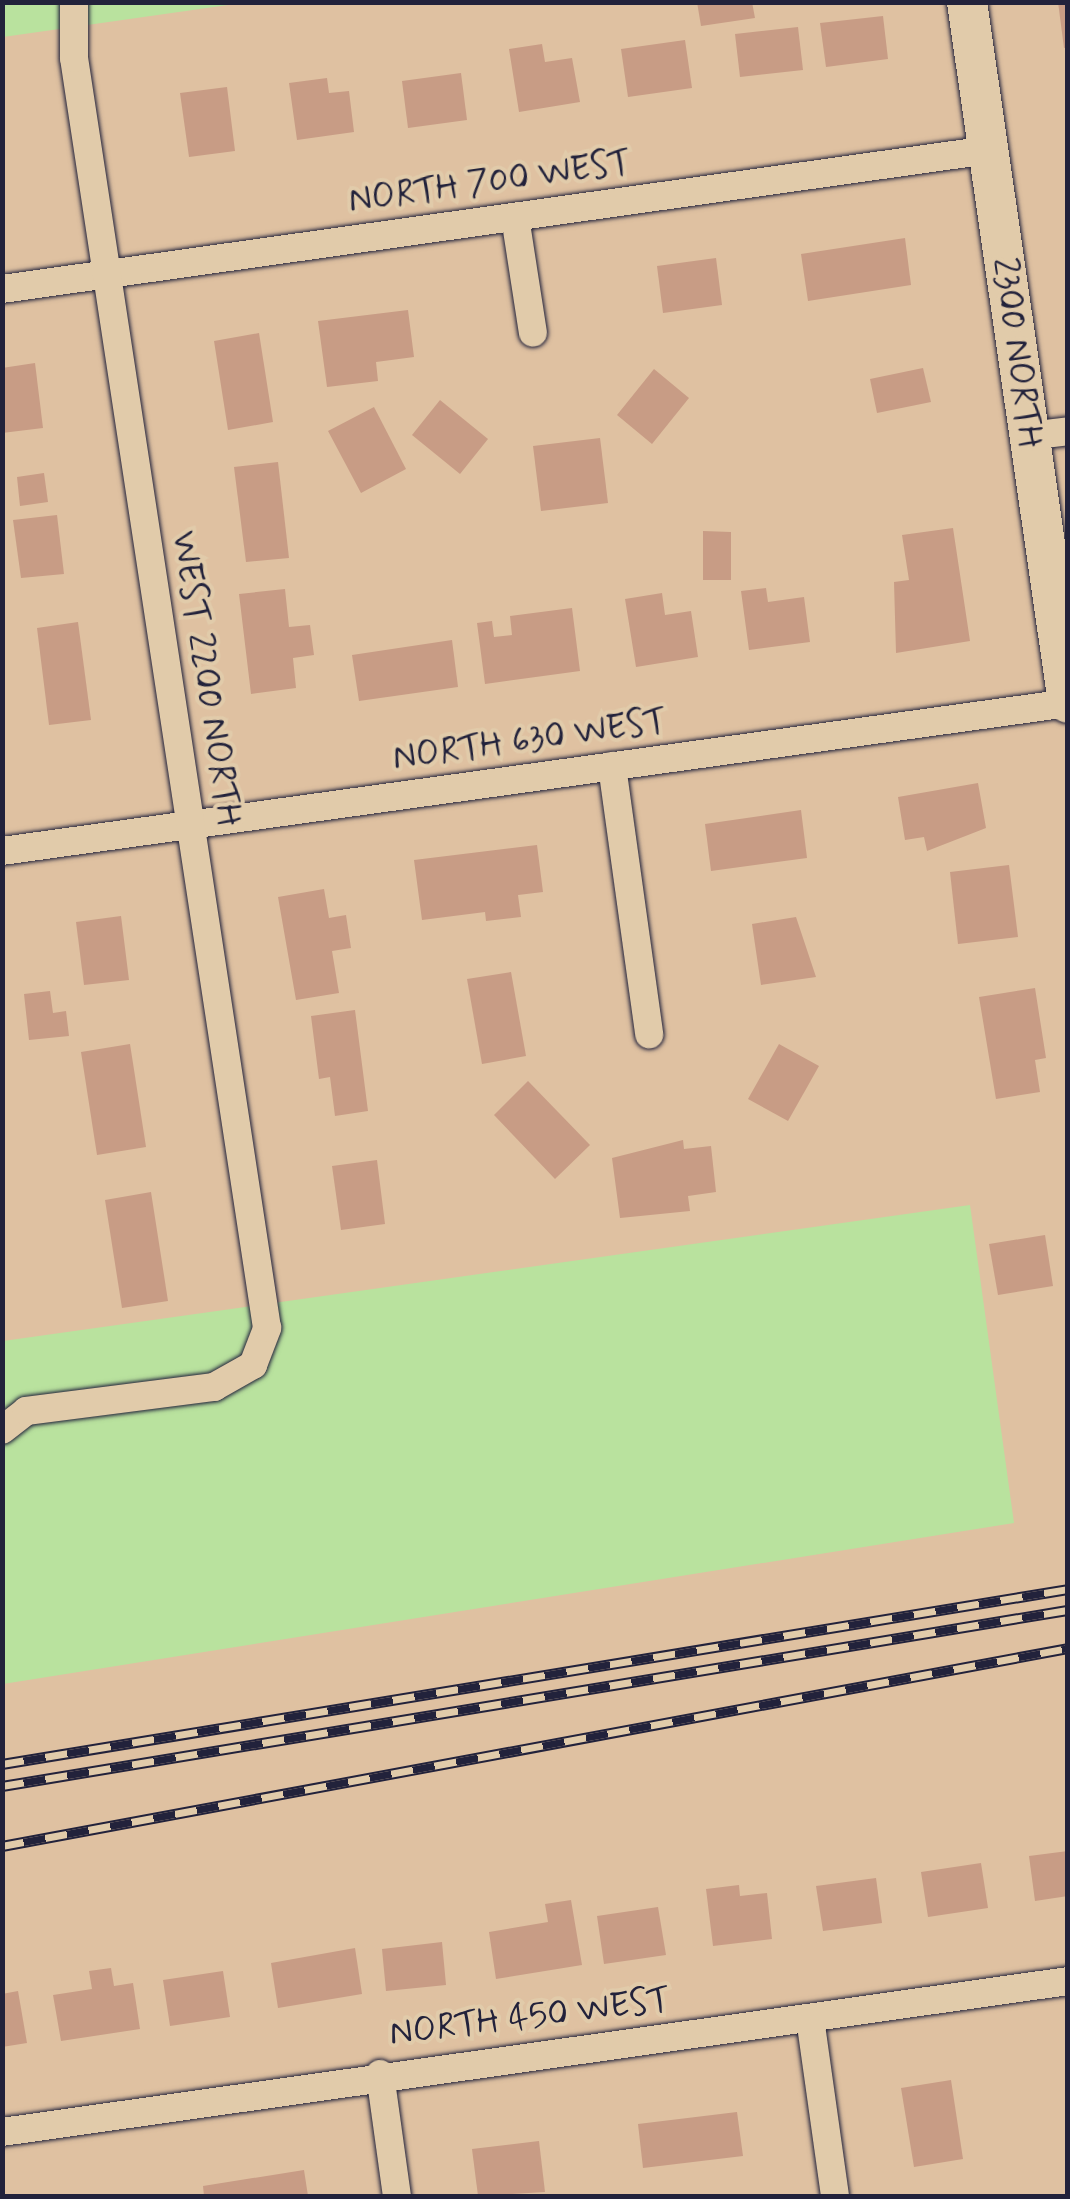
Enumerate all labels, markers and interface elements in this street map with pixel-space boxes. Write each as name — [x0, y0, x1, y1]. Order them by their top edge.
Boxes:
street label: NORTH 700 WEST — [346, 141, 634, 223]
street label: 2300 NORTH — [983, 255, 1051, 451]
street label: WEST 2200 NORTH — [162, 528, 250, 830]
street label: NORTH 630 WEST — [390, 700, 670, 780]
street label: NORTH 450 WEST — [387, 1979, 673, 2055]

